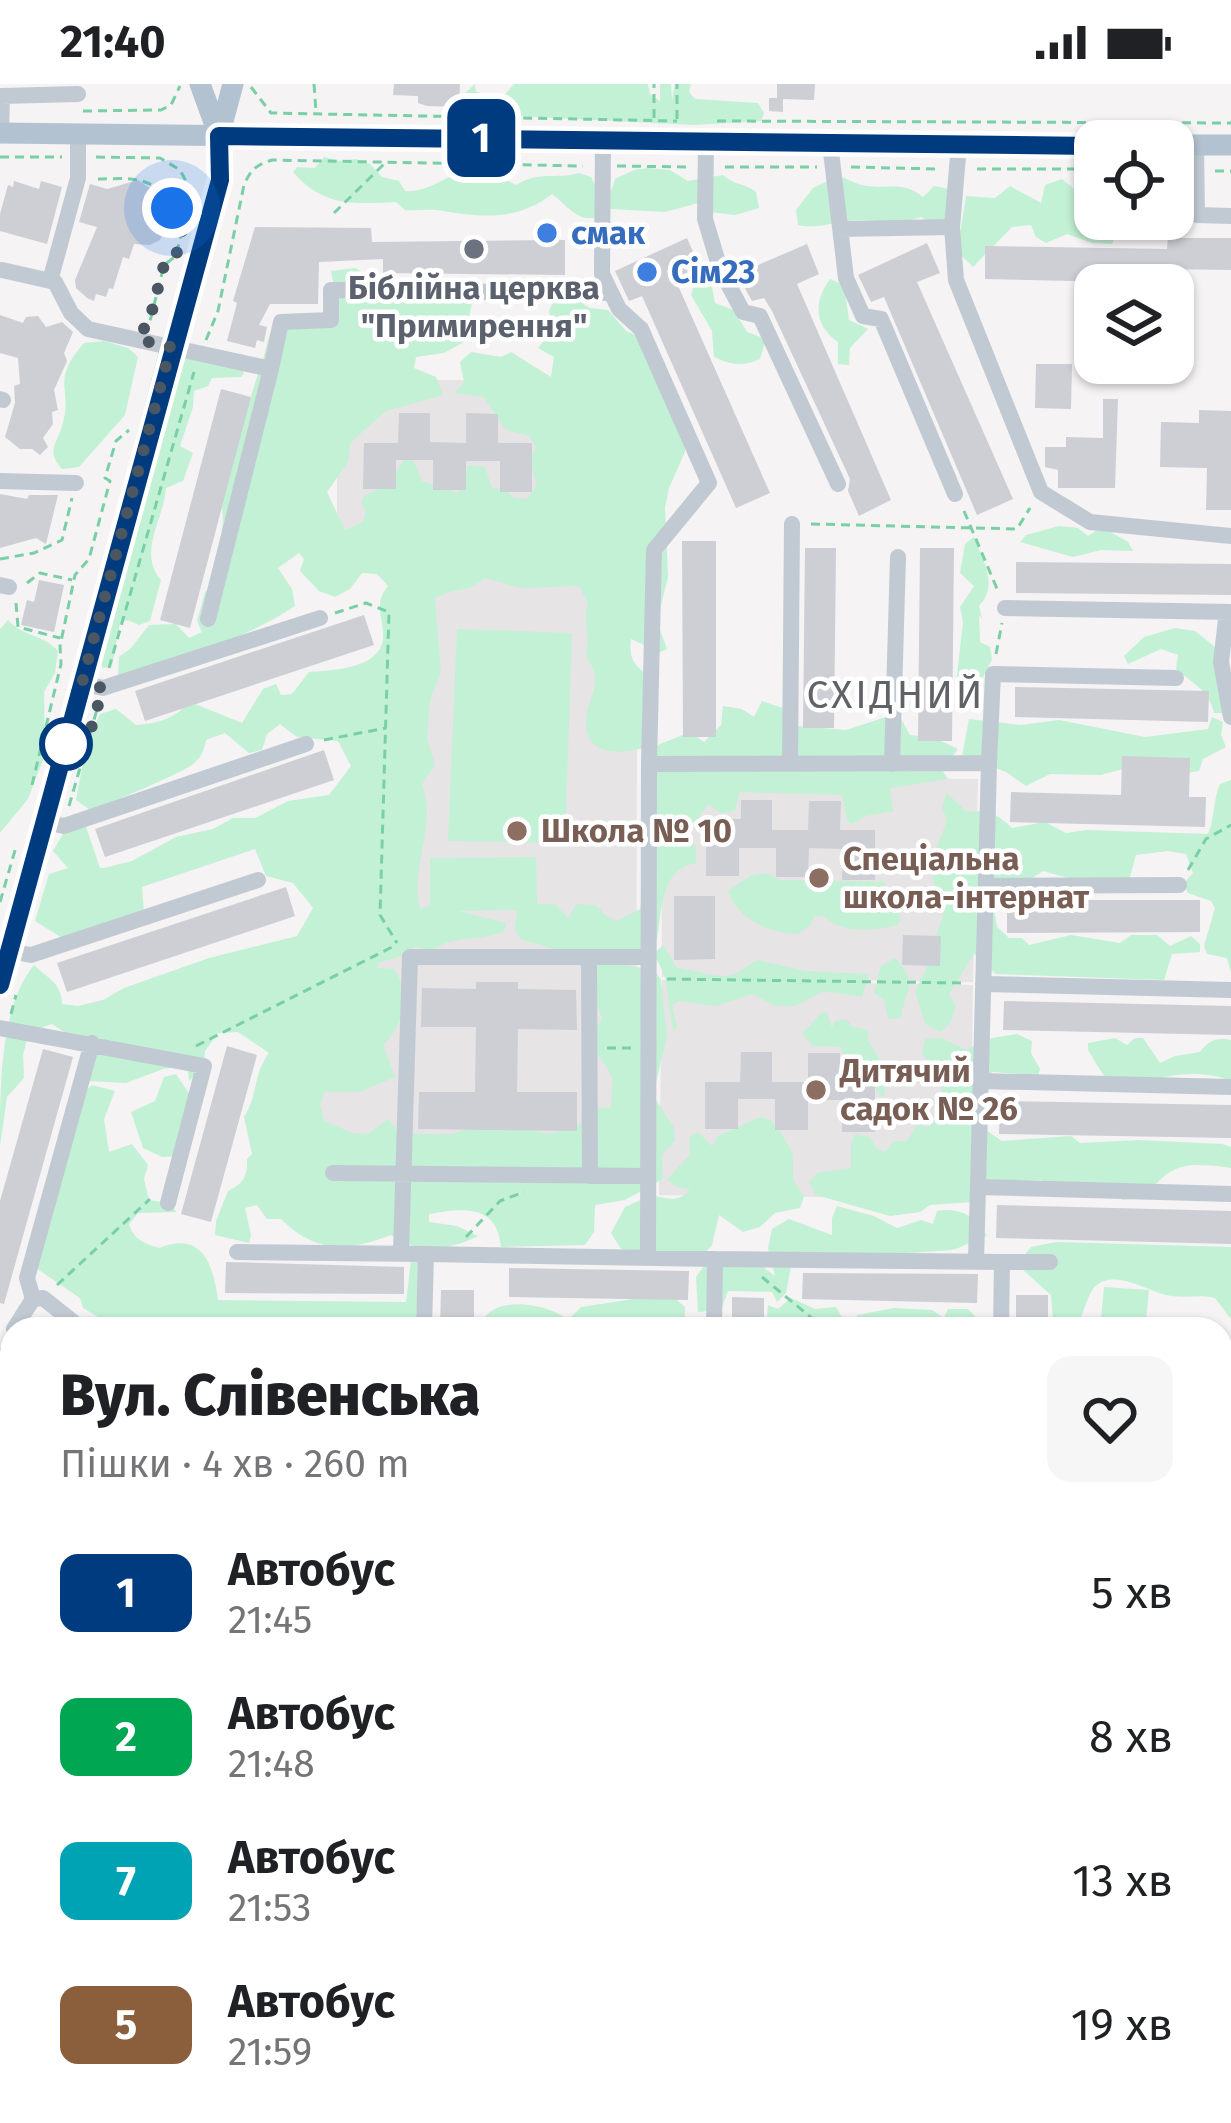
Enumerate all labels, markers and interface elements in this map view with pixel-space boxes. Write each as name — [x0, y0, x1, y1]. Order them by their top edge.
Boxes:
text: 21:40 — [60, 15, 165, 69]
line badge: 1 — [442, 99, 520, 177]
text: 1 — [471, 113, 491, 163]
map controls — [1074, 120, 1194, 384]
button: locate — [1074, 120, 1194, 240]
your location — [142, 178, 202, 238]
place label: смак — [571, 213, 646, 253]
marker: смак — [534, 220, 560, 246]
marker: Біблійна церква "Примирення" — [461, 236, 487, 262]
place label: Сім23 — [671, 252, 756, 292]
marker: Сім23 — [634, 259, 660, 285]
button: layers — [1074, 264, 1194, 384]
place label: Біблійна церква "Примирення" — [348, 268, 600, 346]
district label: СХІДНИЙ — [807, 672, 985, 718]
unlabelled marker — [41, 719, 91, 769]
place label: Школа № 10 — [541, 811, 732, 851]
marker: Школа № 10 — [504, 818, 530, 844]
place label: Спеціальна школа-інтернат — [843, 839, 1090, 917]
marker: Спеціальна школа-інтернат — [806, 865, 832, 891]
place label: Дитячий садок № 26 — [839, 1051, 1018, 1129]
marker: Дитячий садок № 26 — [803, 1077, 829, 1103]
button: heart — [1047, 1356, 1173, 1482]
text: Вул. Слівенська — [60, 1362, 480, 1430]
text: Пішки · 4 хв · 260 m — [60, 1441, 410, 1487]
text: Автобус — [228, 1543, 395, 1597]
text: 5 хв — [1091, 1566, 1173, 1620]
text: 1 — [116, 1568, 136, 1618]
text: 21:45 — [228, 1597, 312, 1643]
text: Автобус — [228, 1687, 395, 1741]
text: 8 хв — [1089, 1710, 1173, 1764]
text: 2 — [115, 1712, 137, 1762]
text: 21:48 — [228, 1741, 315, 1787]
text: Автобус — [228, 1831, 395, 1885]
text: 13 хв — [1072, 1854, 1173, 1908]
text: 7 — [116, 1856, 136, 1906]
text: 21:53 — [228, 1885, 311, 1931]
text: Автобус — [228, 1975, 395, 2029]
text: 19 хв — [1071, 1998, 1173, 2052]
text: 5 — [115, 2000, 137, 2050]
text: 21:59 — [228, 2029, 312, 2075]

